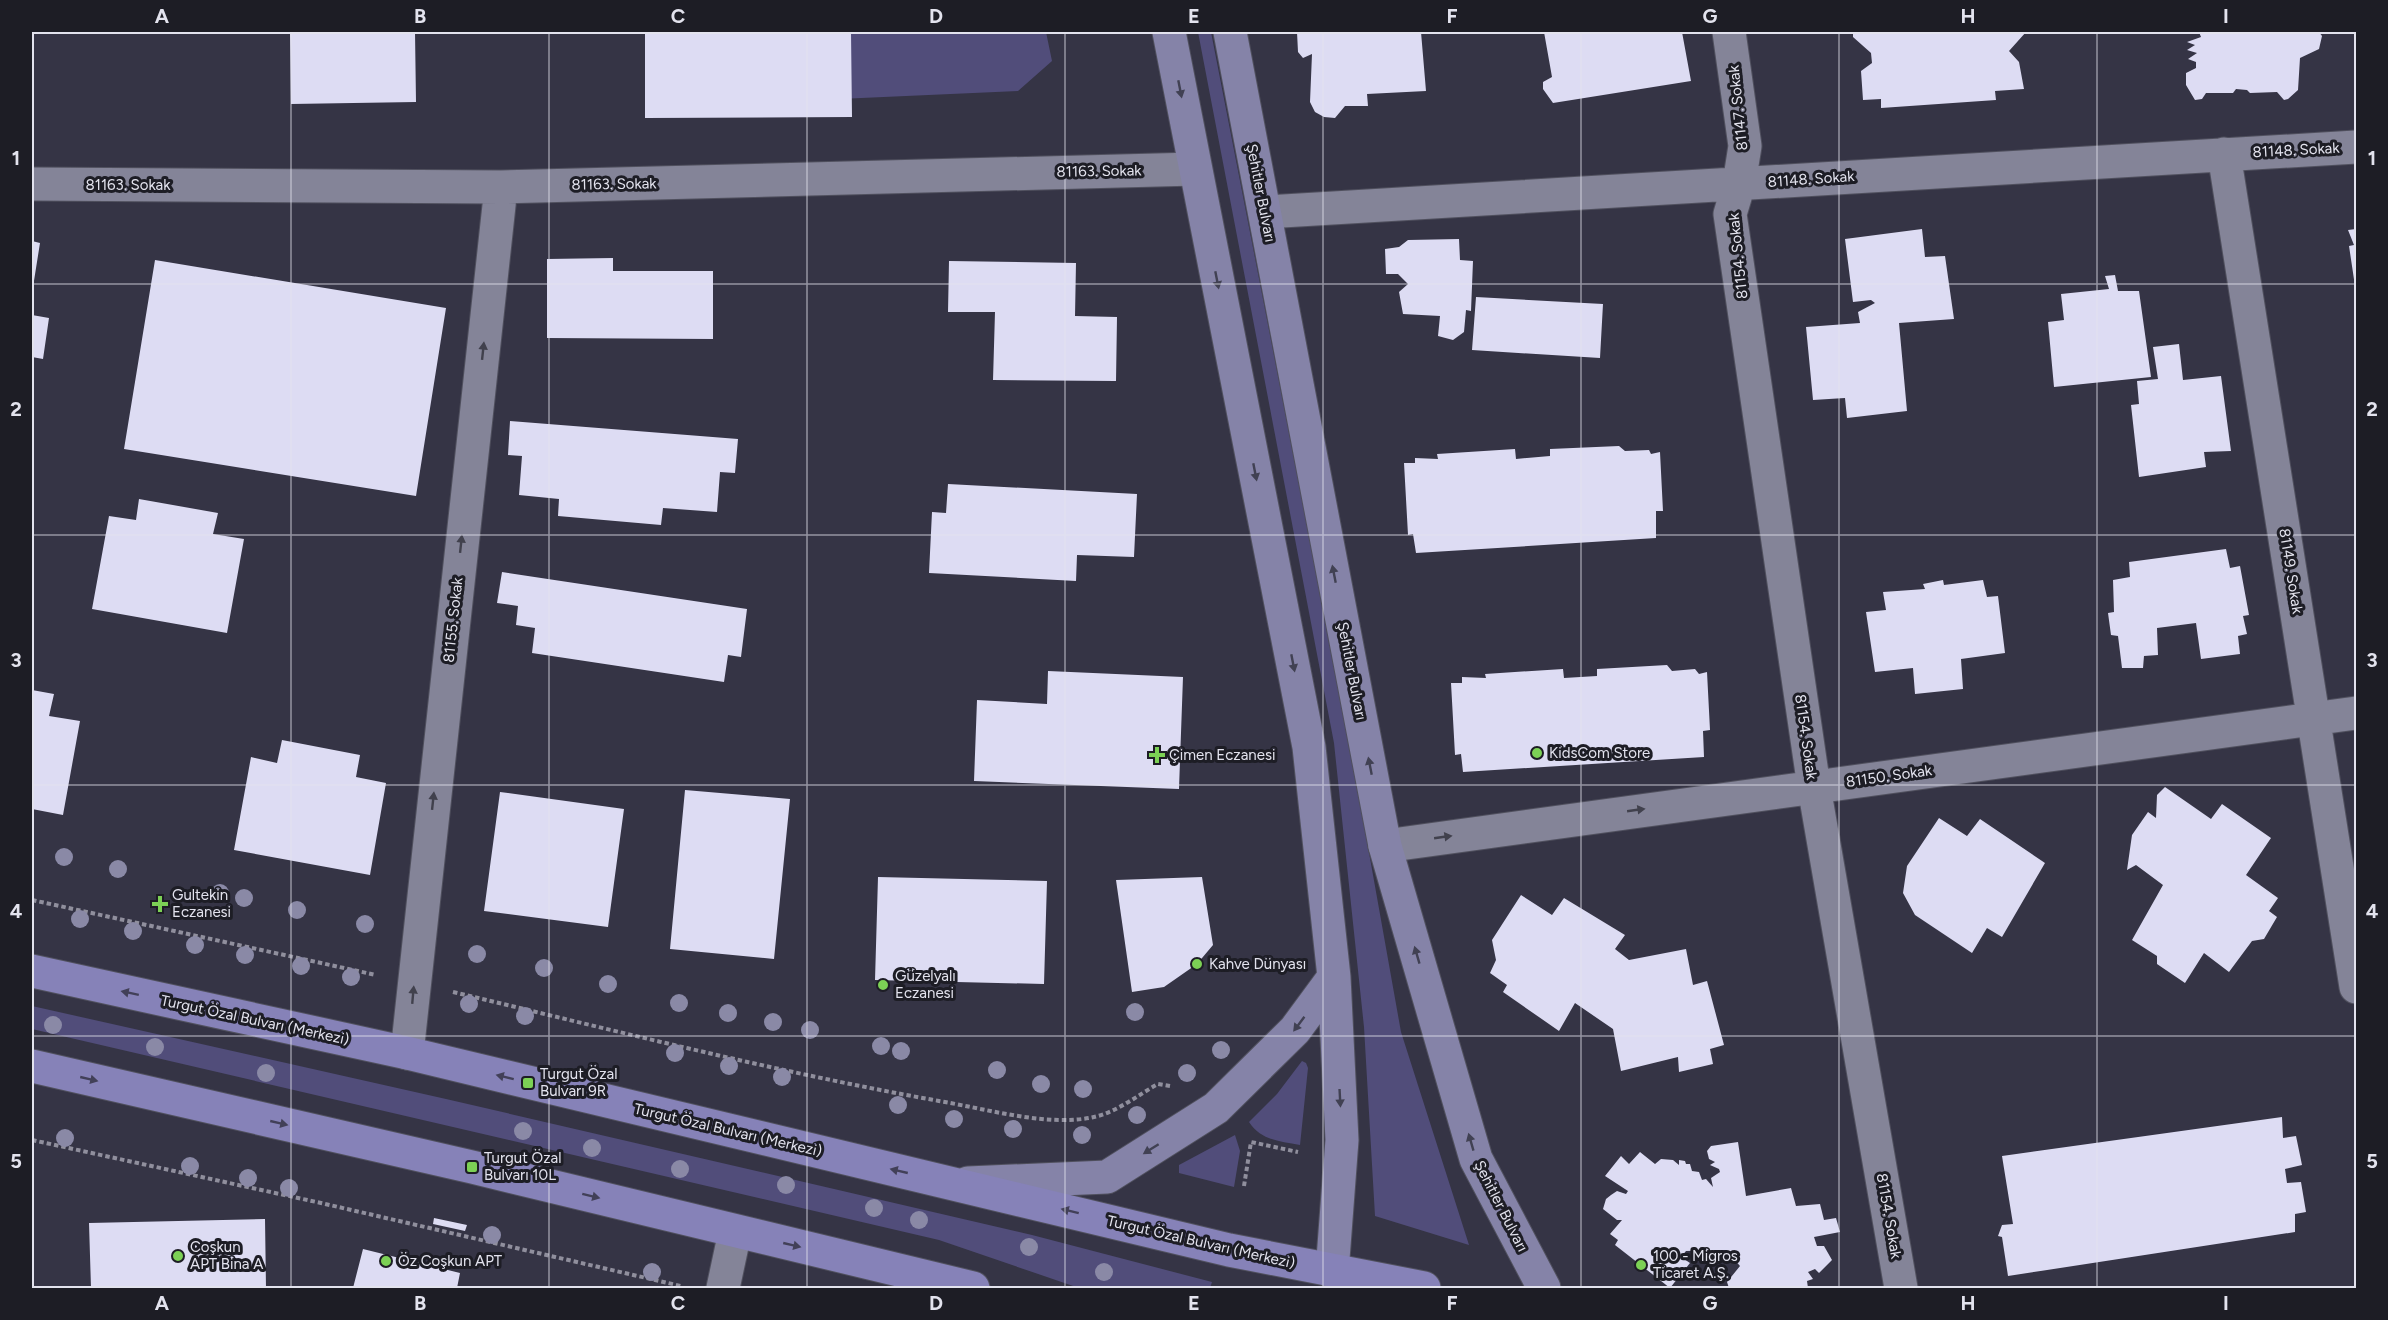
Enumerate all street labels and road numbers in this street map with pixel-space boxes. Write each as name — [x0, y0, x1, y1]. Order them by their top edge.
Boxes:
street label: 81147. Sokak — [1724, 64, 1751, 152]
street label: 81148. Sokak — [2252, 139, 2341, 161]
street label: Şehitler Bulvarı — [1243, 142, 1279, 244]
street label: 81163. Sokak — [1056, 161, 1142, 181]
street label: 81148. Sokak — [1767, 167, 1856, 191]
street label: 81163. Sokak — [571, 174, 657, 194]
street label: 81163. Sokak — [85, 176, 171, 194]
street label: 81154. Sokak — [1724, 211, 1751, 300]
street label: 81149. Sokak — [2275, 527, 2307, 616]
street label: 81155. Sokak — [440, 576, 467, 664]
street label: Şehitler Bulvarı — [1334, 620, 1370, 722]
street label: 81154. Sokak — [1791, 693, 1821, 782]
street label: 81150. Sokak — [1845, 761, 1934, 791]
street label: Turgut Özal Bulvarı (Merkezi) — [159, 991, 351, 1049]
street label: Turgut Özal Bulvarı (Merkezi) — [632, 1100, 824, 1160]
street label: Şehitler Bulvarı — [1470, 1157, 1532, 1255]
street label: 81154. Sokak — [1873, 1172, 1905, 1261]
street label: Turgut Özal Bulvarı (Merkezi) — [1105, 1212, 1297, 1272]

